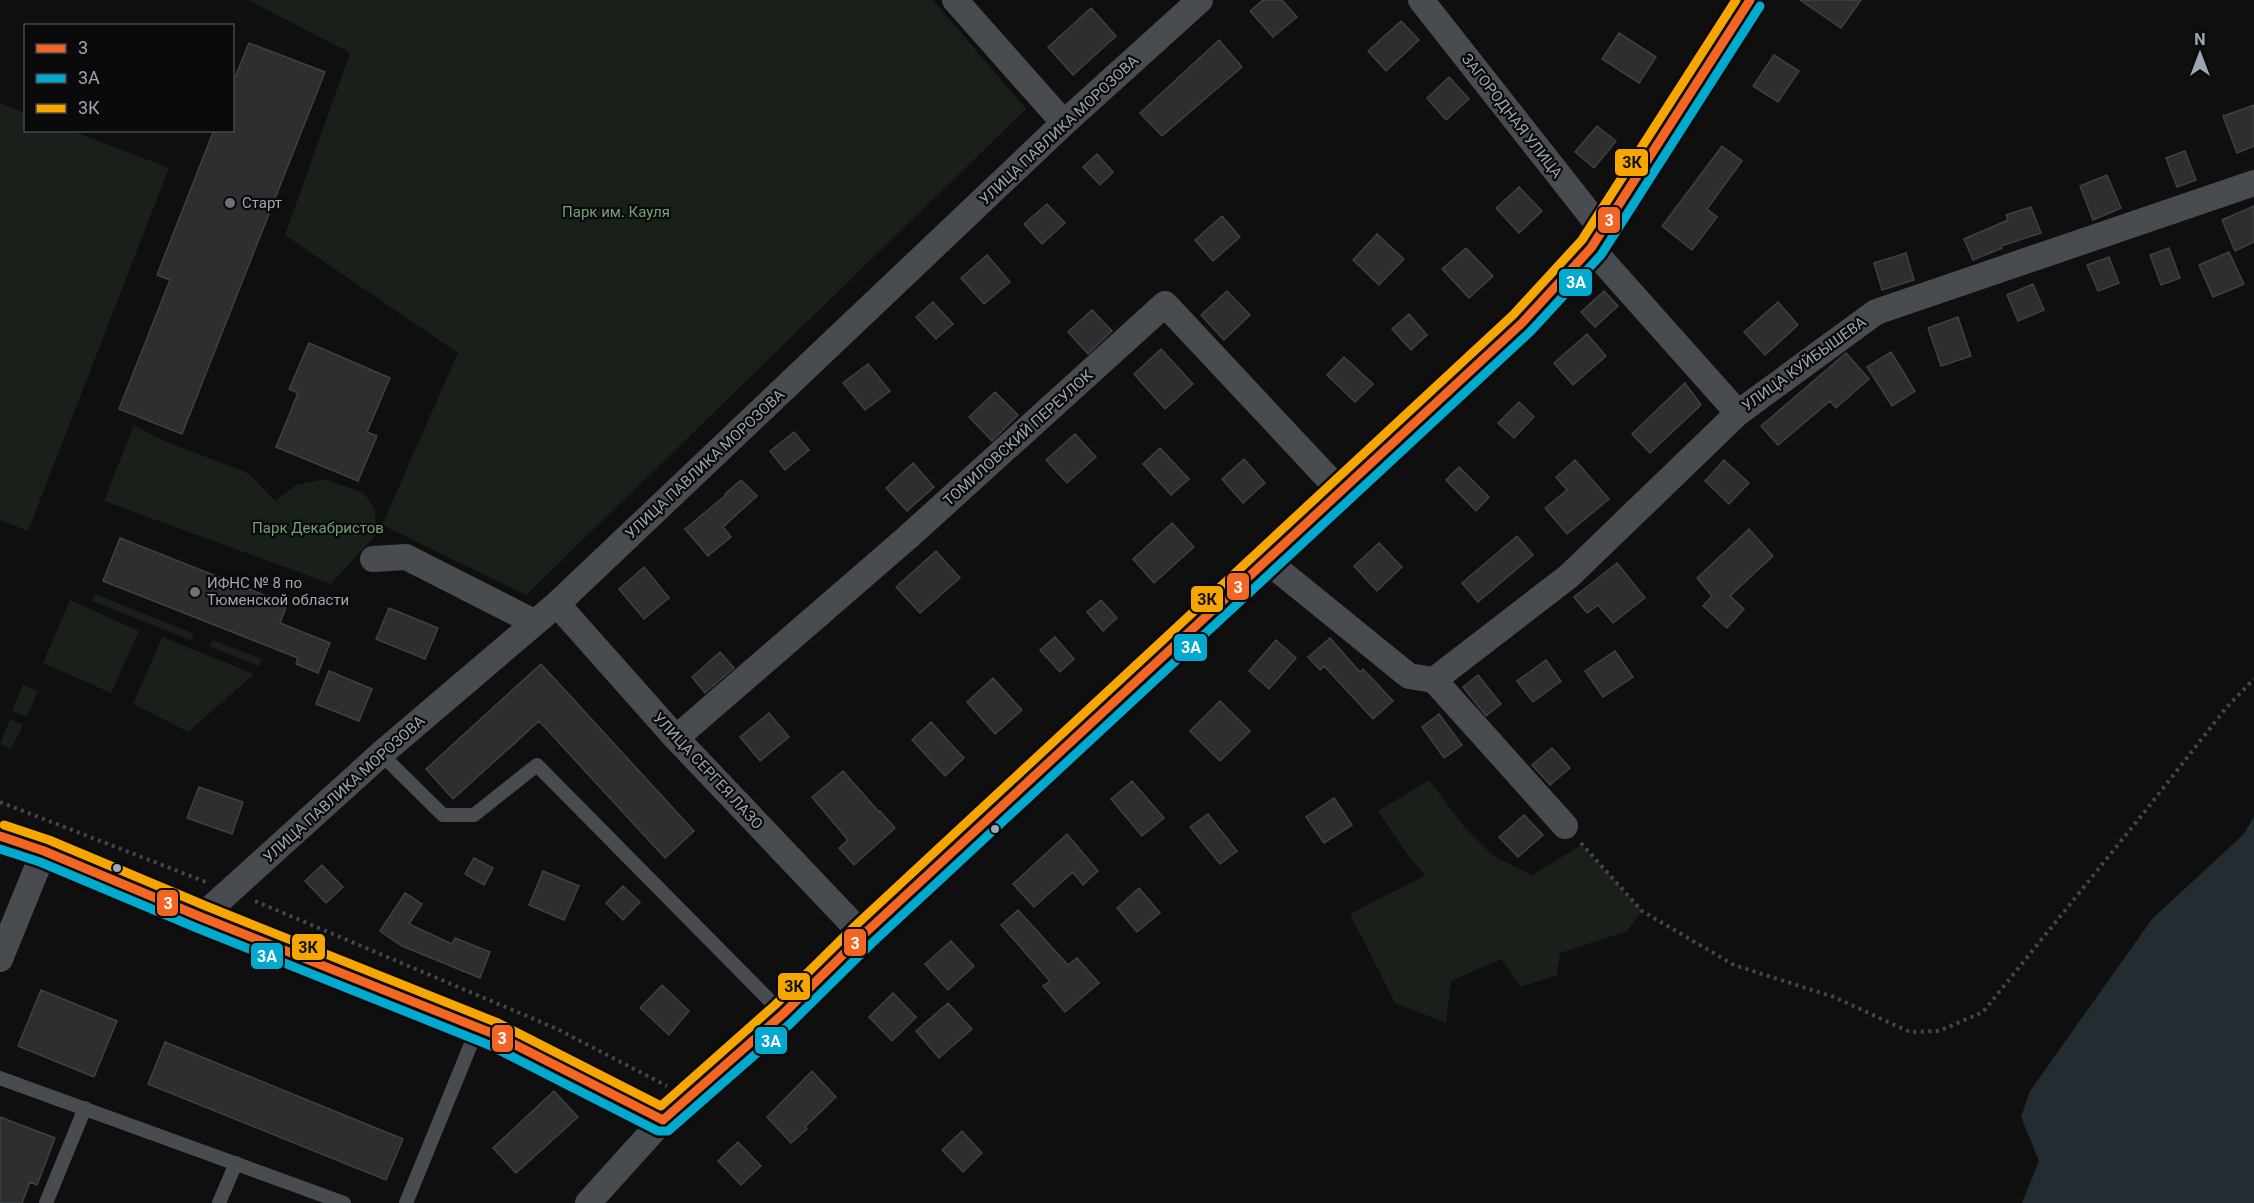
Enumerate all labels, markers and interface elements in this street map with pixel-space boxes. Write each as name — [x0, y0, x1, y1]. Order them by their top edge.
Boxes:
legend — [24, 24, 234, 132]
north arrow — [2170, 24, 2230, 84]
text: N — [2194, 30, 2206, 49]
text: 3 — [78, 37, 88, 58]
street label: ЗАГОРОДНАЯ УЛИЦА — [1458, 50, 1566, 182]
street label: УЛИЦА ПАВЛИКА МОРОЗОВА — [976, 51, 1142, 208]
text: 3А — [78, 67, 100, 88]
text: 3К — [78, 97, 100, 118]
line badge: 3К — [1614, 148, 1649, 177]
text: 3К — [1622, 153, 1642, 172]
place label: Старт — [242, 194, 282, 212]
marker: Старт — [223, 196, 237, 210]
park label: Парк им. Кауля — [562, 203, 670, 221]
line badge: 3 — [1597, 206, 1621, 234]
text: 3 — [1604, 211, 1614, 230]
line badge: 3А — [1558, 268, 1593, 297]
text: 3А — [1566, 273, 1586, 292]
street label: УЛИЦА КУЙБЫШЕВА — [1738, 313, 1870, 415]
street label: ТОМИЛОВСКИЙ ПЕРЕУЛОК — [940, 366, 1097, 510]
street label: УЛИЦА ПАВЛИКА МОРОЗОВА — [622, 385, 788, 542]
park label: Парк Декабристов — [252, 519, 384, 537]
line badge: 3 — [1226, 572, 1250, 601]
place label: ИФНС № 8 по Тюменской области — [207, 574, 349, 609]
text: 3 — [1233, 578, 1243, 597]
marker: ИФНС № 8 по Тюменской области — [188, 585, 202, 599]
line badge: 3К — [1190, 585, 1224, 613]
text: 3К — [1197, 590, 1217, 609]
line badge: 3А — [1173, 633, 1208, 662]
text: 3А — [1181, 638, 1201, 657]
street label: УЛИЦА СЕРГЕЯ ЛАЗО — [649, 709, 767, 833]
street label: УЛИЦА ПАВЛИКА МОРОЗОВА — [260, 712, 429, 866]
unlabelled marker — [989, 823, 1001, 835]
unlabelled marker — [111, 862, 123, 874]
line badge: 3 — [156, 889, 179, 917]
text: 3 — [163, 894, 173, 913]
line badge: 3 — [843, 928, 867, 957]
line badge: 3К — [291, 933, 326, 961]
text: 3 — [850, 934, 860, 953]
text: 3К — [298, 938, 318, 957]
line badge: 3А — [250, 942, 284, 970]
text: 3А — [257, 947, 277, 966]
line badge: 3К — [777, 972, 811, 1001]
text: 3К — [784, 977, 804, 996]
line badge: 3 — [491, 1024, 514, 1053]
line badge: 3А — [754, 1026, 788, 1055]
text: 3 — [497, 1029, 507, 1048]
text: 3А — [761, 1032, 781, 1051]

